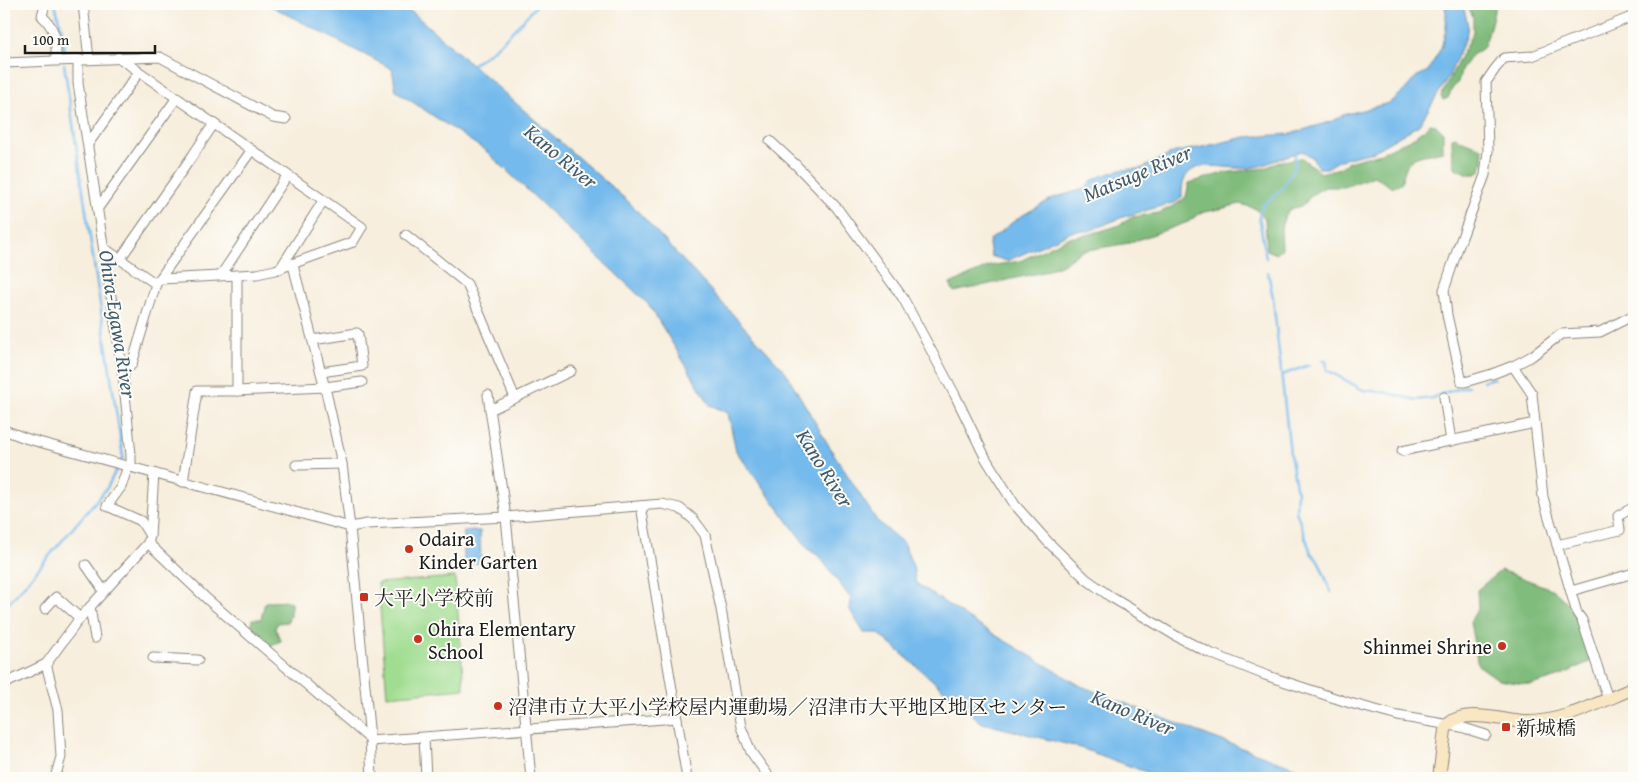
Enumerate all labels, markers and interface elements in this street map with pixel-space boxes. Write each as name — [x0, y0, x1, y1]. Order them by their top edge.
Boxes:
scale bar — [25, 22, 155, 54]
text: 100 m — [32, 29, 70, 50]
water label: Kano River — [517, 115, 605, 197]
water label: Matsuge River — [1078, 136, 1197, 210]
water label: Ohira-Egawa River — [91, 248, 145, 402]
water label: Kano River — [788, 422, 862, 514]
place label: Odaira Kinder Garten — [419, 524, 538, 576]
marker: Odaira Kinder Garten — [403, 543, 415, 555]
place label: 大平小学校前 — [374, 583, 494, 612]
marker: 大平小学校前 — [358, 591, 370, 603]
place label: Ohira Elementary School — [428, 614, 576, 666]
place label: Shinmei Shrine — [1363, 632, 1492, 661]
marker: Ohira Elementary School — [412, 633, 424, 645]
marker: Shinmei Shrine — [1496, 640, 1508, 652]
water label: Kano River — [1086, 680, 1180, 744]
place label: 沼津市立大平小学校屋内運動場／沼津市大平地区地区センター — [508, 692, 1067, 721]
marker: 沼津市立大平小学校屋内運動場／沼津市大平地区地区センター — [492, 700, 504, 712]
place label: 新城橋 — [1516, 713, 1576, 742]
marker: 新城橋 — [1500, 721, 1512, 733]

